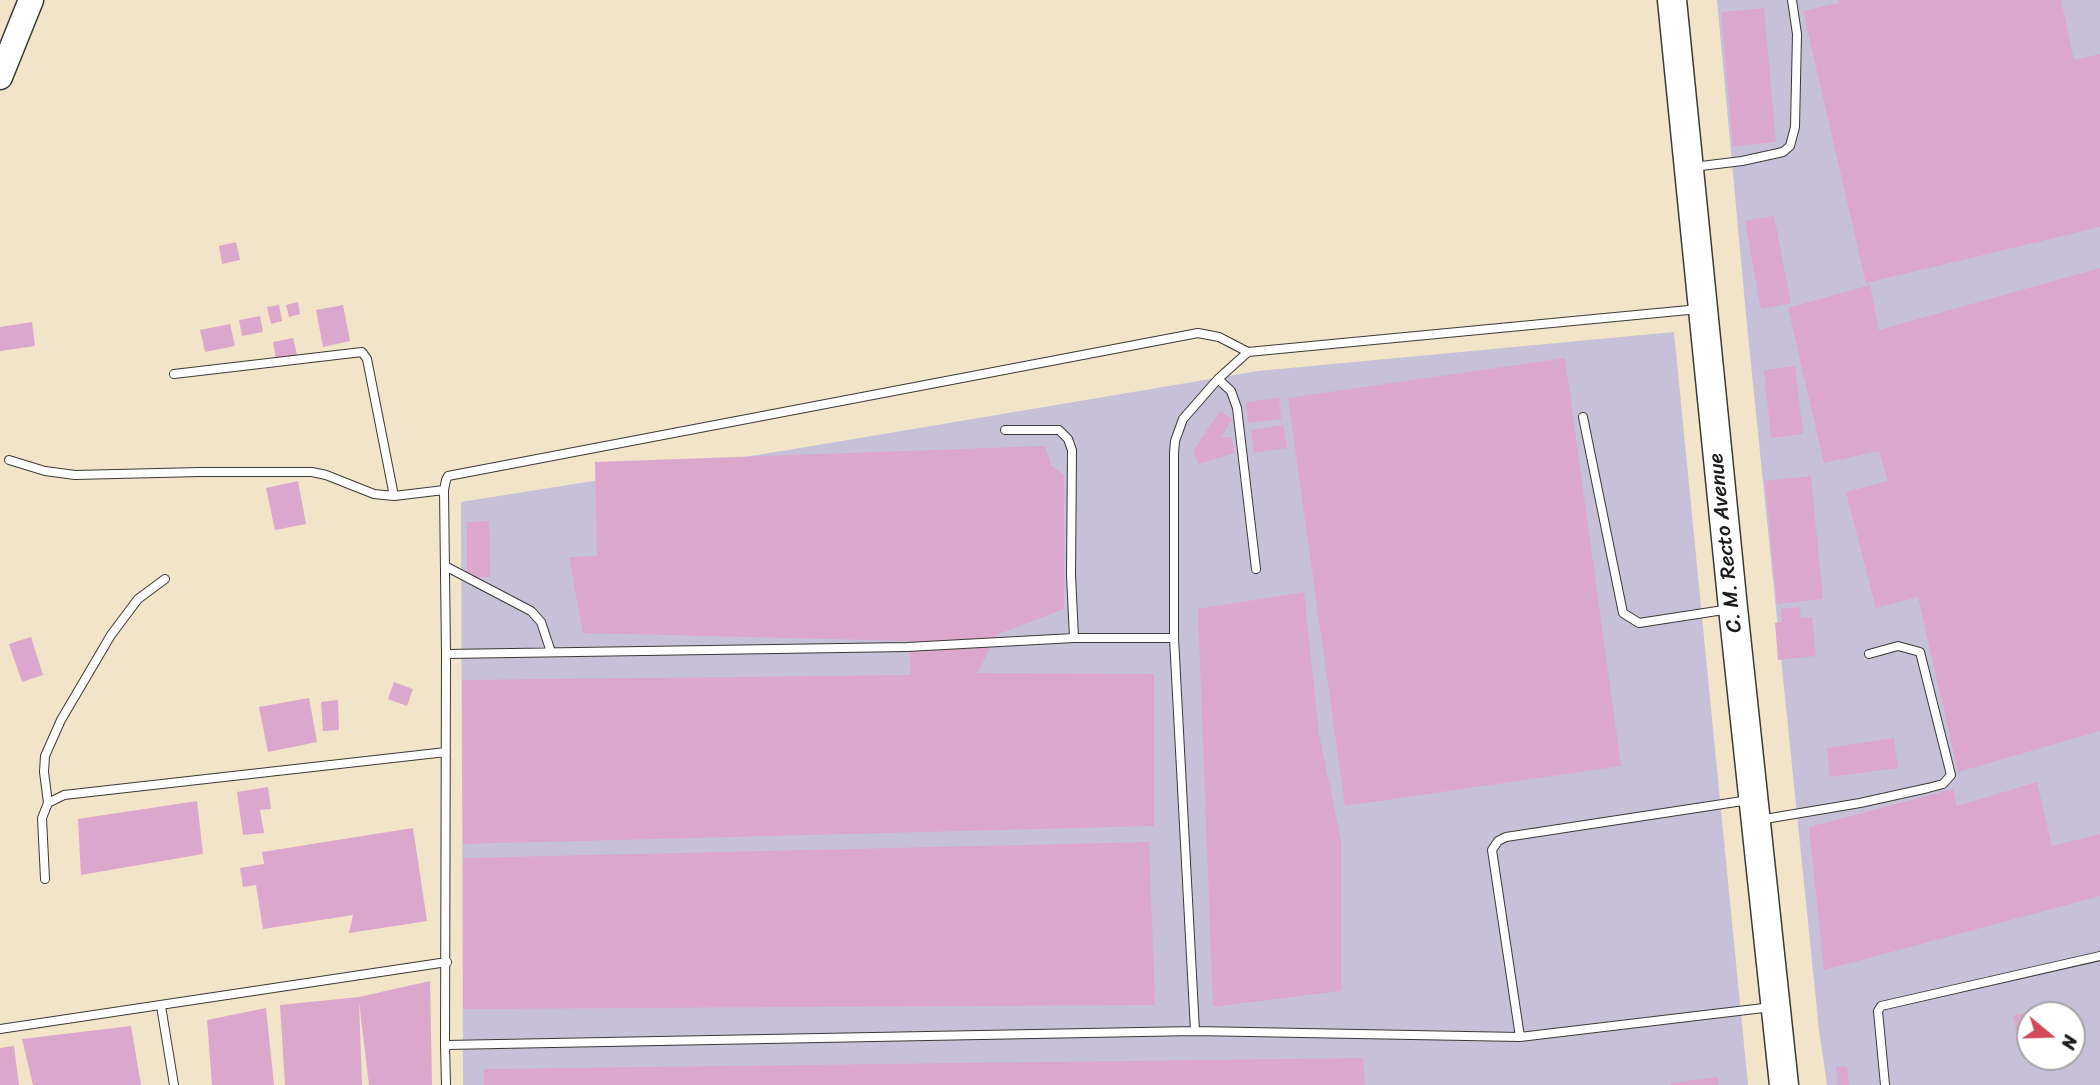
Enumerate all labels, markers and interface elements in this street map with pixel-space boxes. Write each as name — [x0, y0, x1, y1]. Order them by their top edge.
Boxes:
street label: C. M. Recto Avenue — [1704, 452, 1748, 634]
north arrow — [2016, 1001, 2086, 1071]
text: N — [2052, 1031, 2087, 1054]

